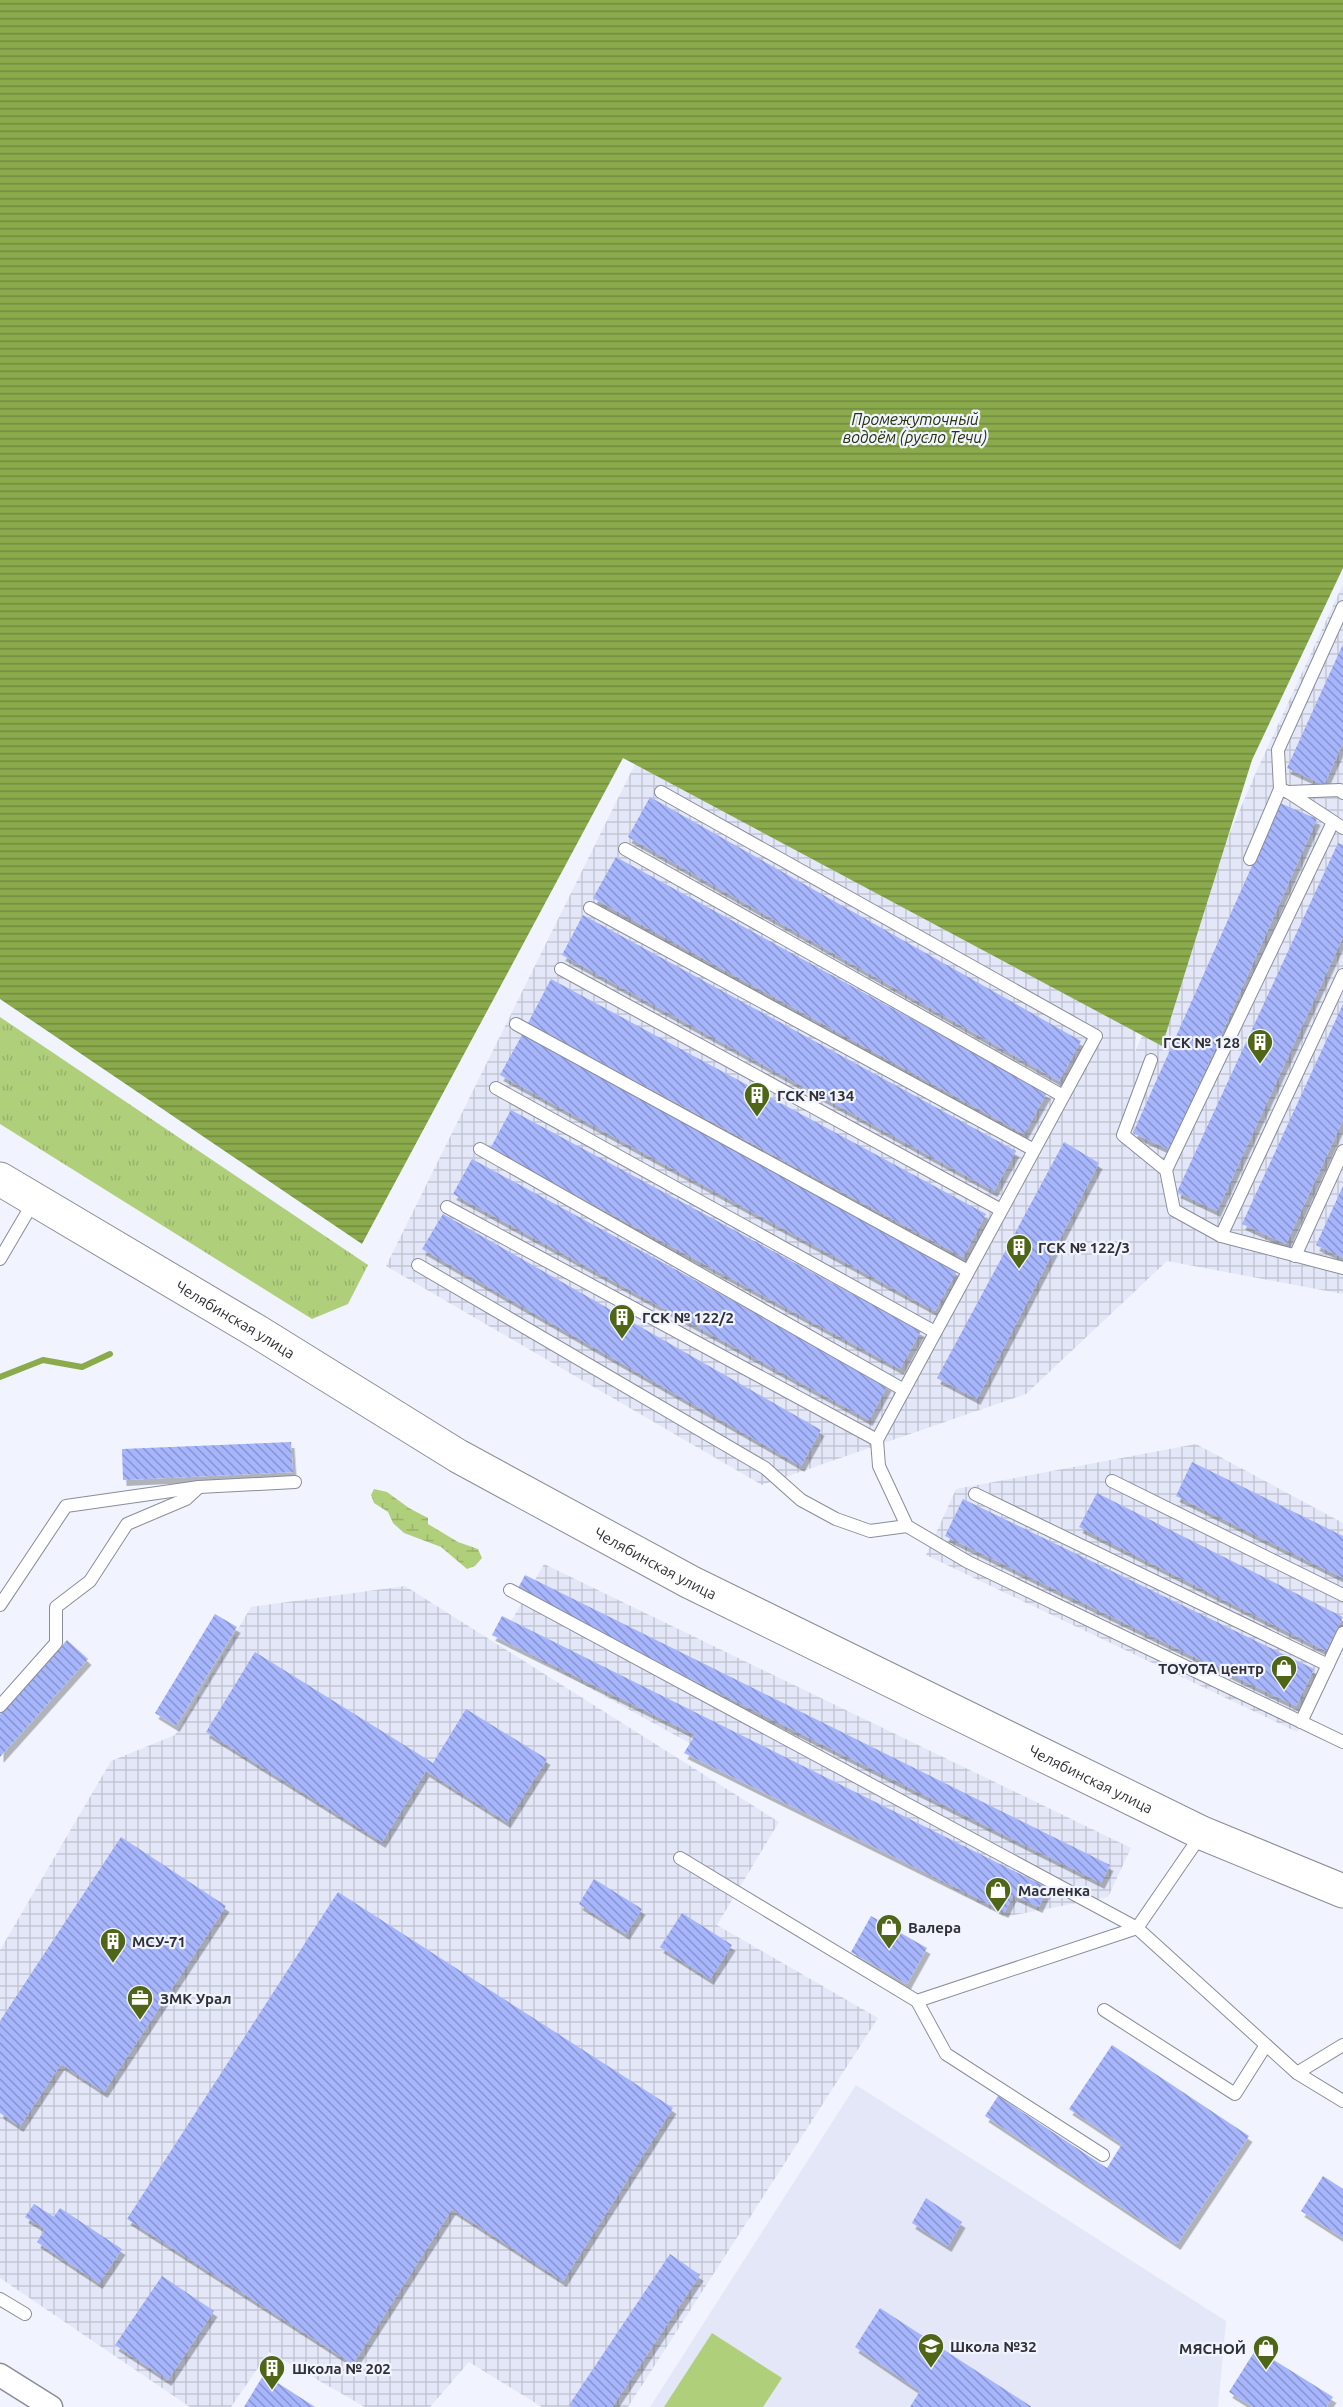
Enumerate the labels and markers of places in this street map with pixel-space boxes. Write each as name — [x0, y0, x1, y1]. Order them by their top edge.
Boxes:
building icon: ГСК № 128 — [1245, 1027, 1275, 1065]
place label: ГСК № 128 — [1163, 1034, 1240, 1051]
building icon: ГСК № 134 — [742, 1080, 772, 1118]
place label: ГСК № 134 — [777, 1087, 854, 1104]
building icon: ГСК № 122/3 — [1004, 1232, 1034, 1270]
place label: ГСК № 122/3 — [1038, 1239, 1130, 1256]
building icon: ГСК № 122/2 — [607, 1302, 637, 1340]
place label: ГСК № 122/2 — [642, 1309, 734, 1326]
shop icon: TOYOTA центр — [1269, 1653, 1299, 1691]
place label: TOYOTA центр — [1158, 1660, 1264, 1677]
shop icon: Масленка — [983, 1875, 1013, 1913]
place label: Масленка — [1018, 1882, 1090, 1899]
shop icon: Валера — [874, 1912, 904, 1950]
place label: Валера — [908, 1919, 961, 1936]
building icon: МСУ-71 — [98, 1926, 128, 1964]
place label: МСУ-71 — [132, 1933, 186, 1950]
office icon: ЗМК Урал — [125, 1983, 155, 2021]
place label: ЗМК Урал — [160, 1990, 231, 2007]
school or university icon: Школа №32 — [916, 2331, 946, 2369]
shop icon: МЯСНОЙ — [1251, 2333, 1281, 2371]
place label: Школа №32 — [950, 2338, 1037, 2355]
place label: МЯСНОЙ — [1179, 2339, 1246, 2357]
building icon: Школа № 202 — [257, 2353, 287, 2391]
place label: Школа № 202 — [292, 2360, 391, 2377]

